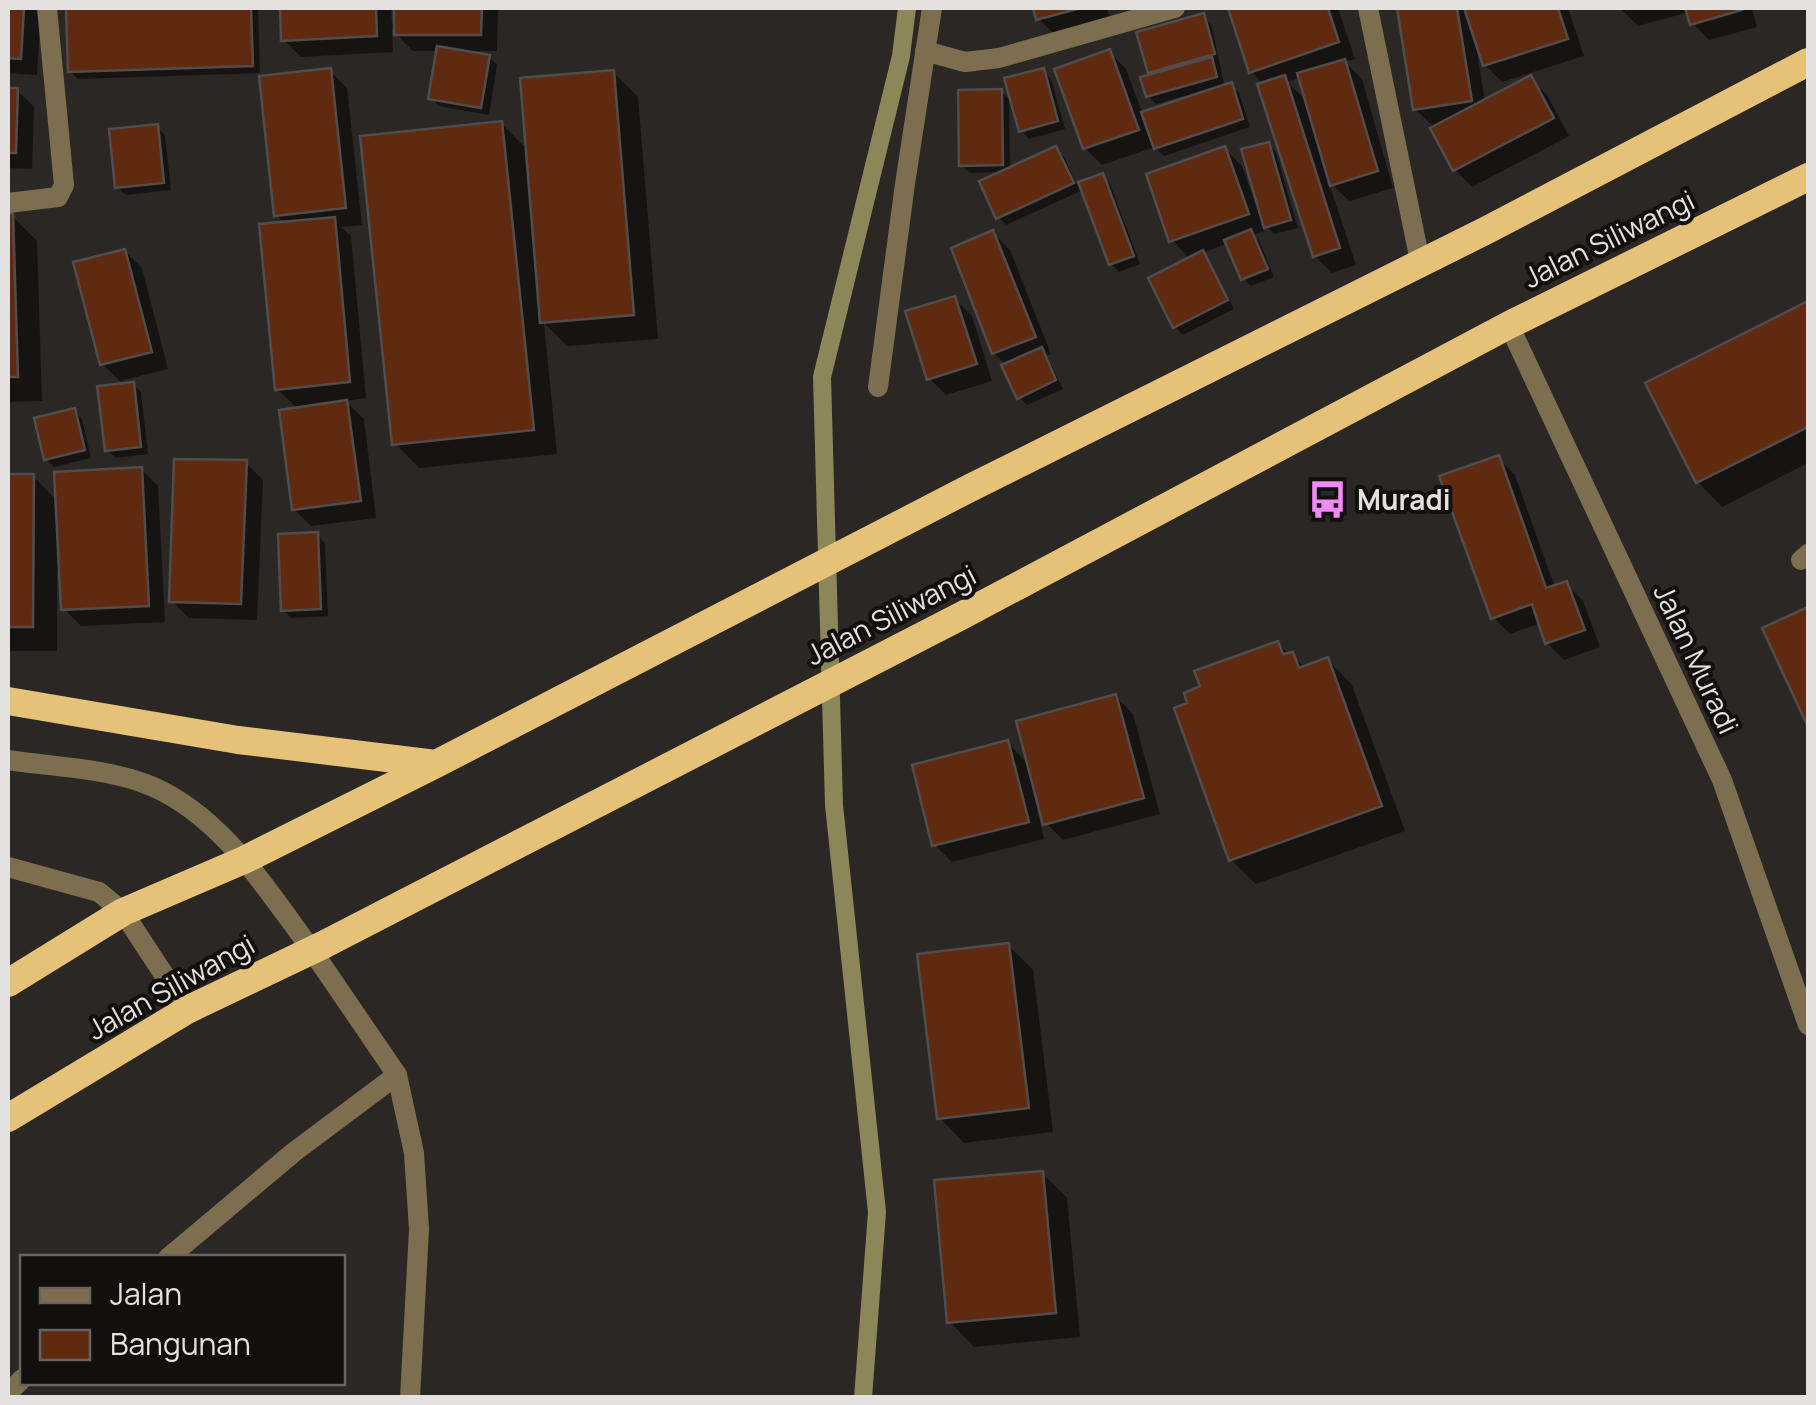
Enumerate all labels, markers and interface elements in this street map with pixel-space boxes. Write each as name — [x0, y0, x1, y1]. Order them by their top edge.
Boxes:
street label: Jalan Siliwangi — [1517, 180, 1700, 296]
bus stop icon: Muradi — [1306, 479, 1348, 521]
place label: Muradi — [1357, 480, 1451, 518]
street label: Jalan Siliwangi — [799, 555, 982, 673]
street label: Jalan Muradi — [1646, 577, 1748, 740]
street label: Jalan Siliwangi — [80, 924, 261, 1048]
legend — [20, 1255, 345, 1385]
text: Jalan — [110, 1273, 182, 1314]
text: Bangunan — [110, 1323, 251, 1364]

